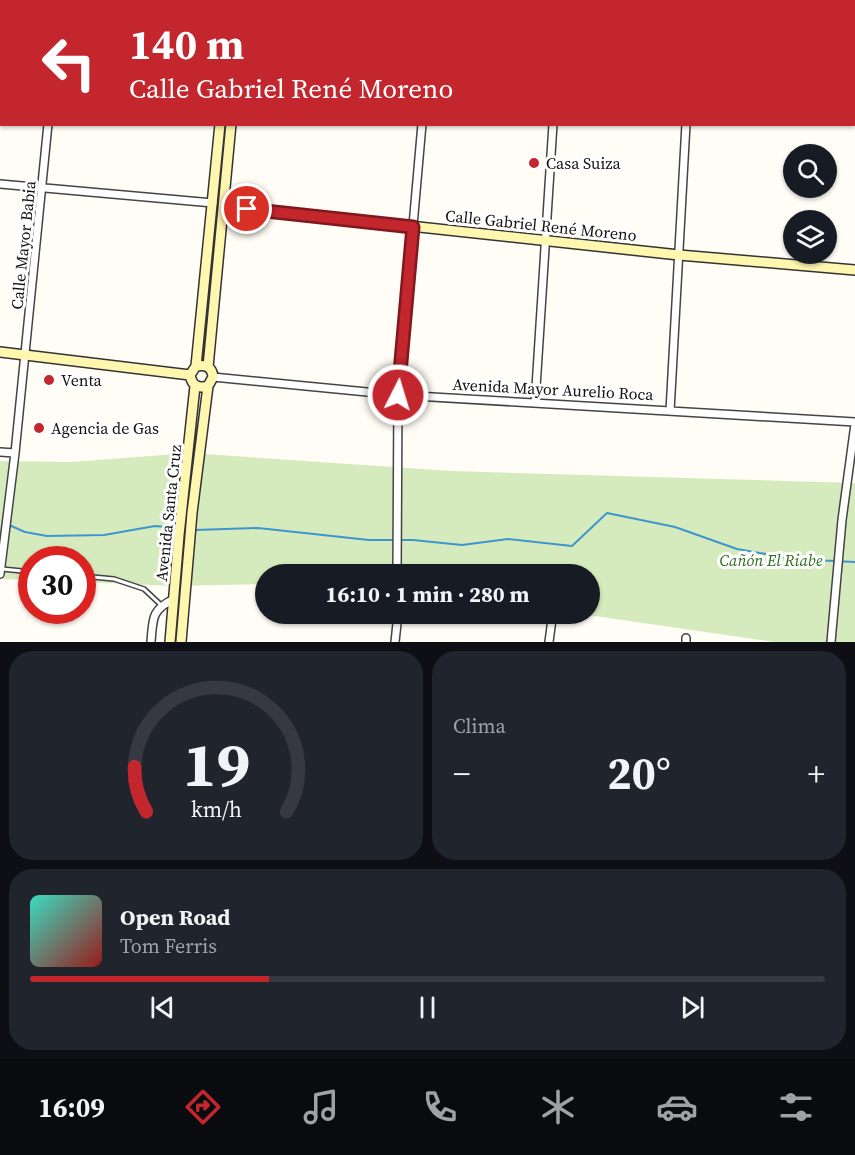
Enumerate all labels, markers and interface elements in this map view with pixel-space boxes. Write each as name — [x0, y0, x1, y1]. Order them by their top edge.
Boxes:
text: 140 m — [129, 15, 244, 73]
icon: left — [30, 24, 108, 102]
text: Calle Gabriel René Moreno — [129, 70, 453, 107]
map controls — [783, 144, 837, 264]
button: search — [783, 144, 837, 198]
place label: Casa Suiza — [546, 152, 621, 174]
marker: Casa Suiza — [527, 156, 541, 170]
street label: Calle Mayor Babia — [5, 179, 41, 310]
pin — [221, 183, 272, 234]
icon: arrive — [230, 192, 263, 225]
street label: Calle Gabriel René Moreno — [444, 204, 638, 246]
button: layers — [783, 210, 837, 264]
position arrow — [366, 363, 430, 427]
place label: Venta — [61, 369, 103, 391]
marker: Venta — [42, 373, 56, 387]
street label: Avenida Mayor Aurelio Roca — [452, 373, 655, 405]
place label: Agencia de Gas — [51, 417, 159, 439]
marker: Agencia de Gas — [32, 421, 46, 435]
street label: Avenida Santa Cruz — [150, 444, 186, 582]
speed limit sign: 30 — [18, 546, 96, 624]
park label: Cañón El Riabe — [720, 549, 823, 571]
text: 16:10 · 1 min · 280 m — [326, 579, 529, 609]
text: Clima — [453, 712, 506, 740]
text: 19 — [182, 721, 250, 807]
text: 20° — [607, 742, 671, 804]
text: − — [453, 751, 471, 796]
text: + — [807, 751, 825, 796]
text: km/h — [190, 796, 242, 825]
text: Open Road — [120, 902, 230, 932]
text: Tom Ferris — [120, 932, 217, 960]
icon: previous — [146, 991, 179, 1024]
icon: pause — [411, 991, 444, 1024]
icon: next — [676, 991, 709, 1024]
icon: directions — [182, 1086, 224, 1128]
icon: music — [300, 1086, 342, 1128]
icon: phone — [419, 1086, 461, 1128]
icon: climate — [537, 1086, 579, 1128]
icon: car — [656, 1086, 698, 1128]
icon: filters — [775, 1086, 817, 1128]
text: 16:09 — [38, 1089, 105, 1126]

